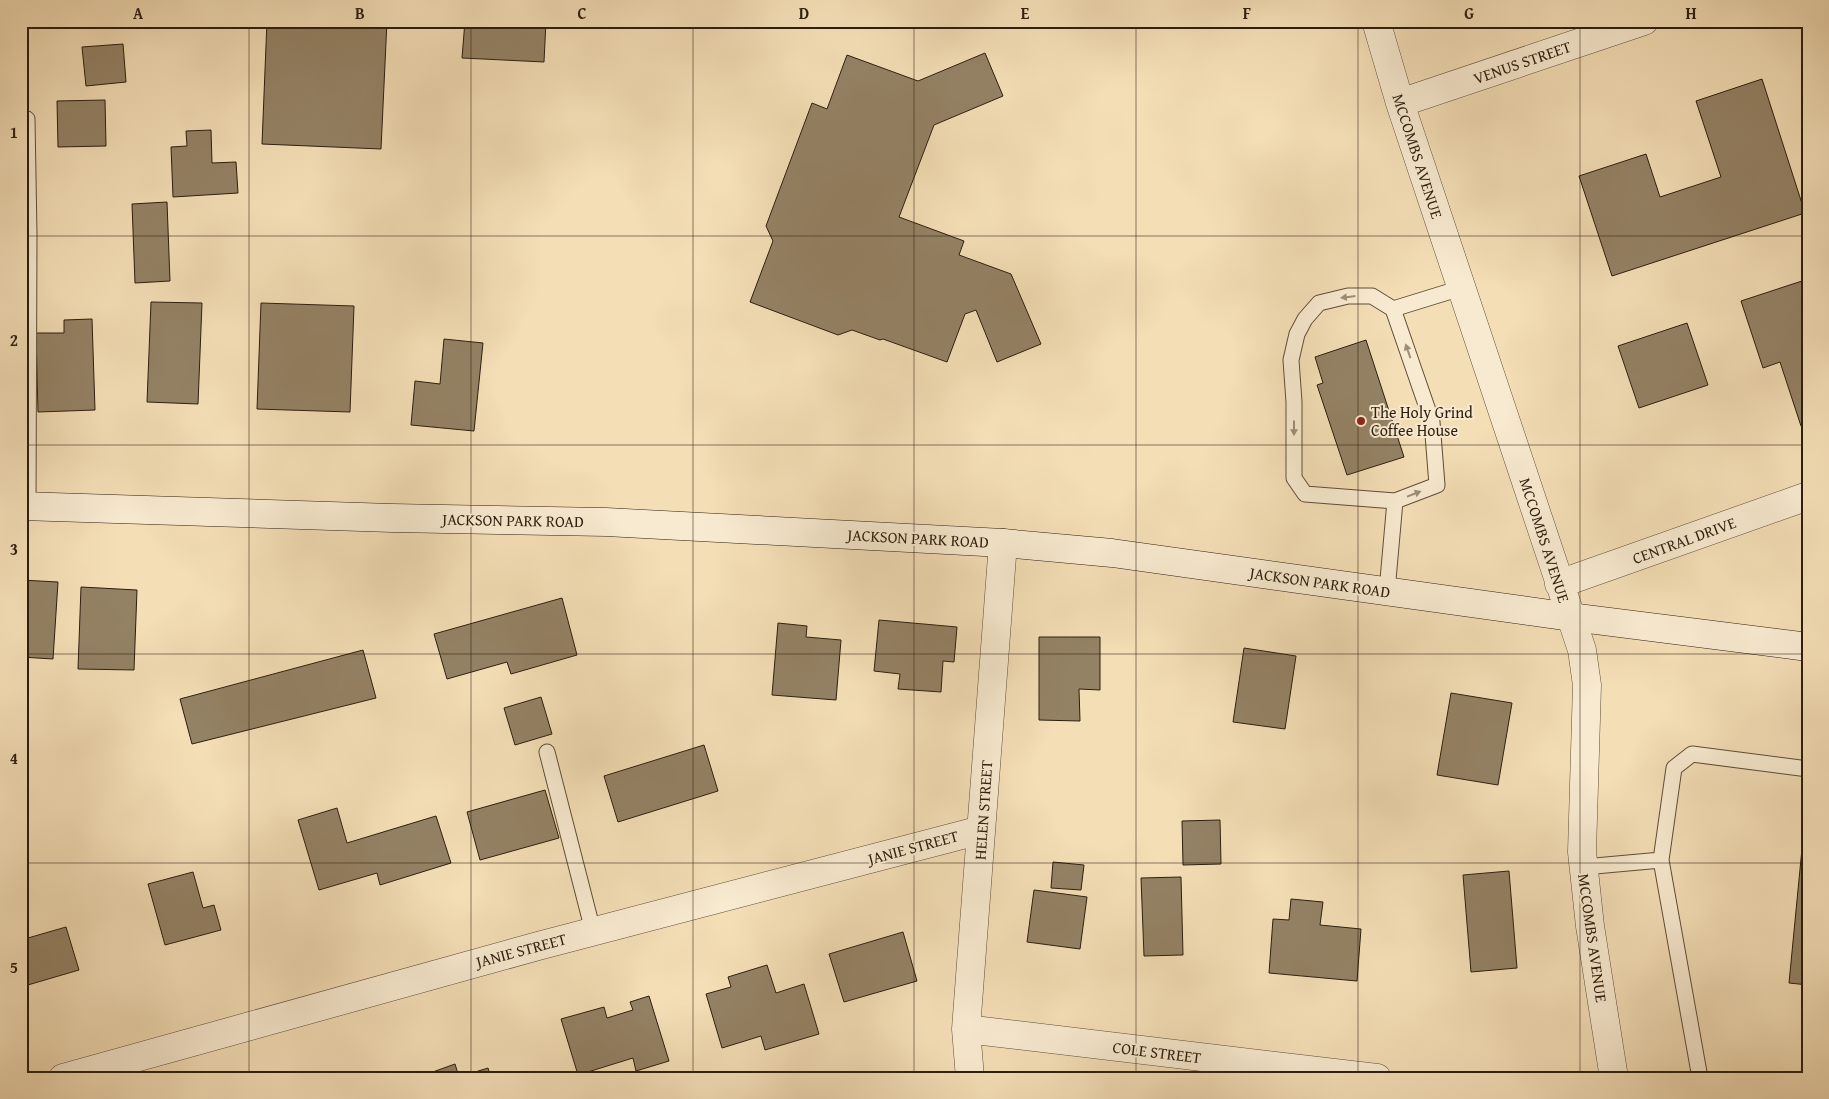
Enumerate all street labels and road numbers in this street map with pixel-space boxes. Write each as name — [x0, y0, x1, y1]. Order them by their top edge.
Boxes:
street label: VENUS STREET — [1470, 34, 1574, 90]
street label: MCCOMBS AVENUE — [1387, 91, 1449, 221]
street label: MCCOMBS AVENUE — [1514, 475, 1576, 605]
street label: JACKSON PARK ROAD — [440, 507, 584, 533]
street label: CENTRAL DRIVE — [1629, 510, 1739, 570]
street label: JACKSON PARK ROAD — [845, 522, 990, 554]
street label: JACKSON PARK ROAD — [1246, 560, 1392, 604]
street label: HELEN STREET — [968, 759, 998, 861]
street label: JANIE STREET — [863, 823, 961, 871]
street label: MCCOMBS AVENUE — [1572, 872, 1614, 1004]
street label: JANIE STREET — [471, 926, 569, 974]
street label: COLE STREET — [1111, 1035, 1203, 1069]

